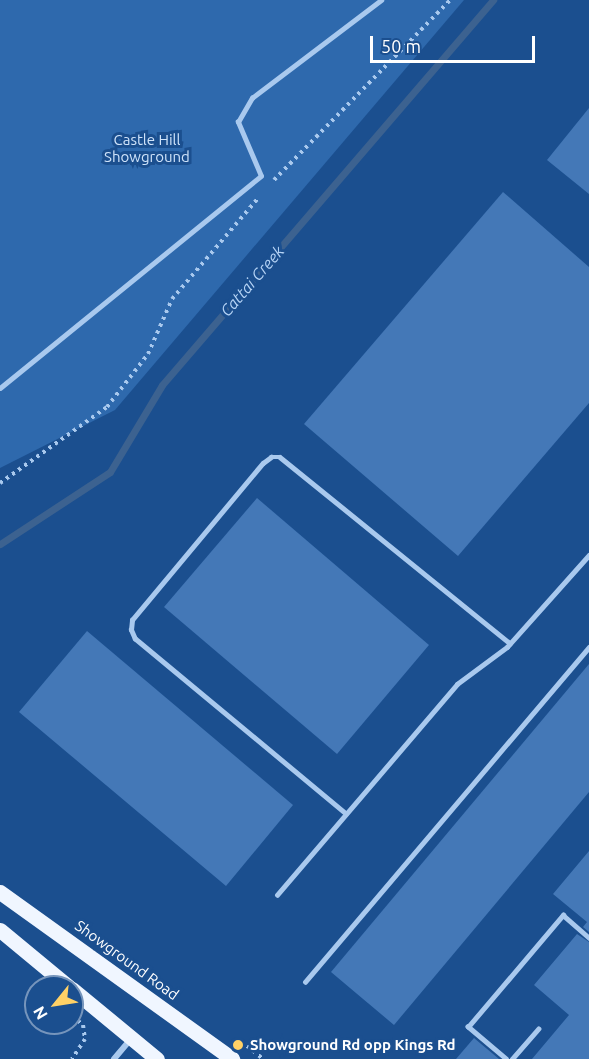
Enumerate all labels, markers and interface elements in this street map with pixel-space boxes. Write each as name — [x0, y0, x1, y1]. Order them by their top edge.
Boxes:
scale bar — [373, 24, 538, 62]
text: 50 m — [381, 36, 421, 56]
park label: Castle Hill Showground — [104, 130, 190, 165]
water label: Cattai Creek — [216, 242, 288, 320]
street label: Showground Road — [72, 916, 182, 1004]
north arrow — [24, 975, 84, 1035]
text: N — [29, 1003, 51, 1023]
place label: Showground Rd opp Kings Rd — [250, 1036, 456, 1054]
marker: Showground Rd opp Kings Rd — [231, 1038, 245, 1052]

